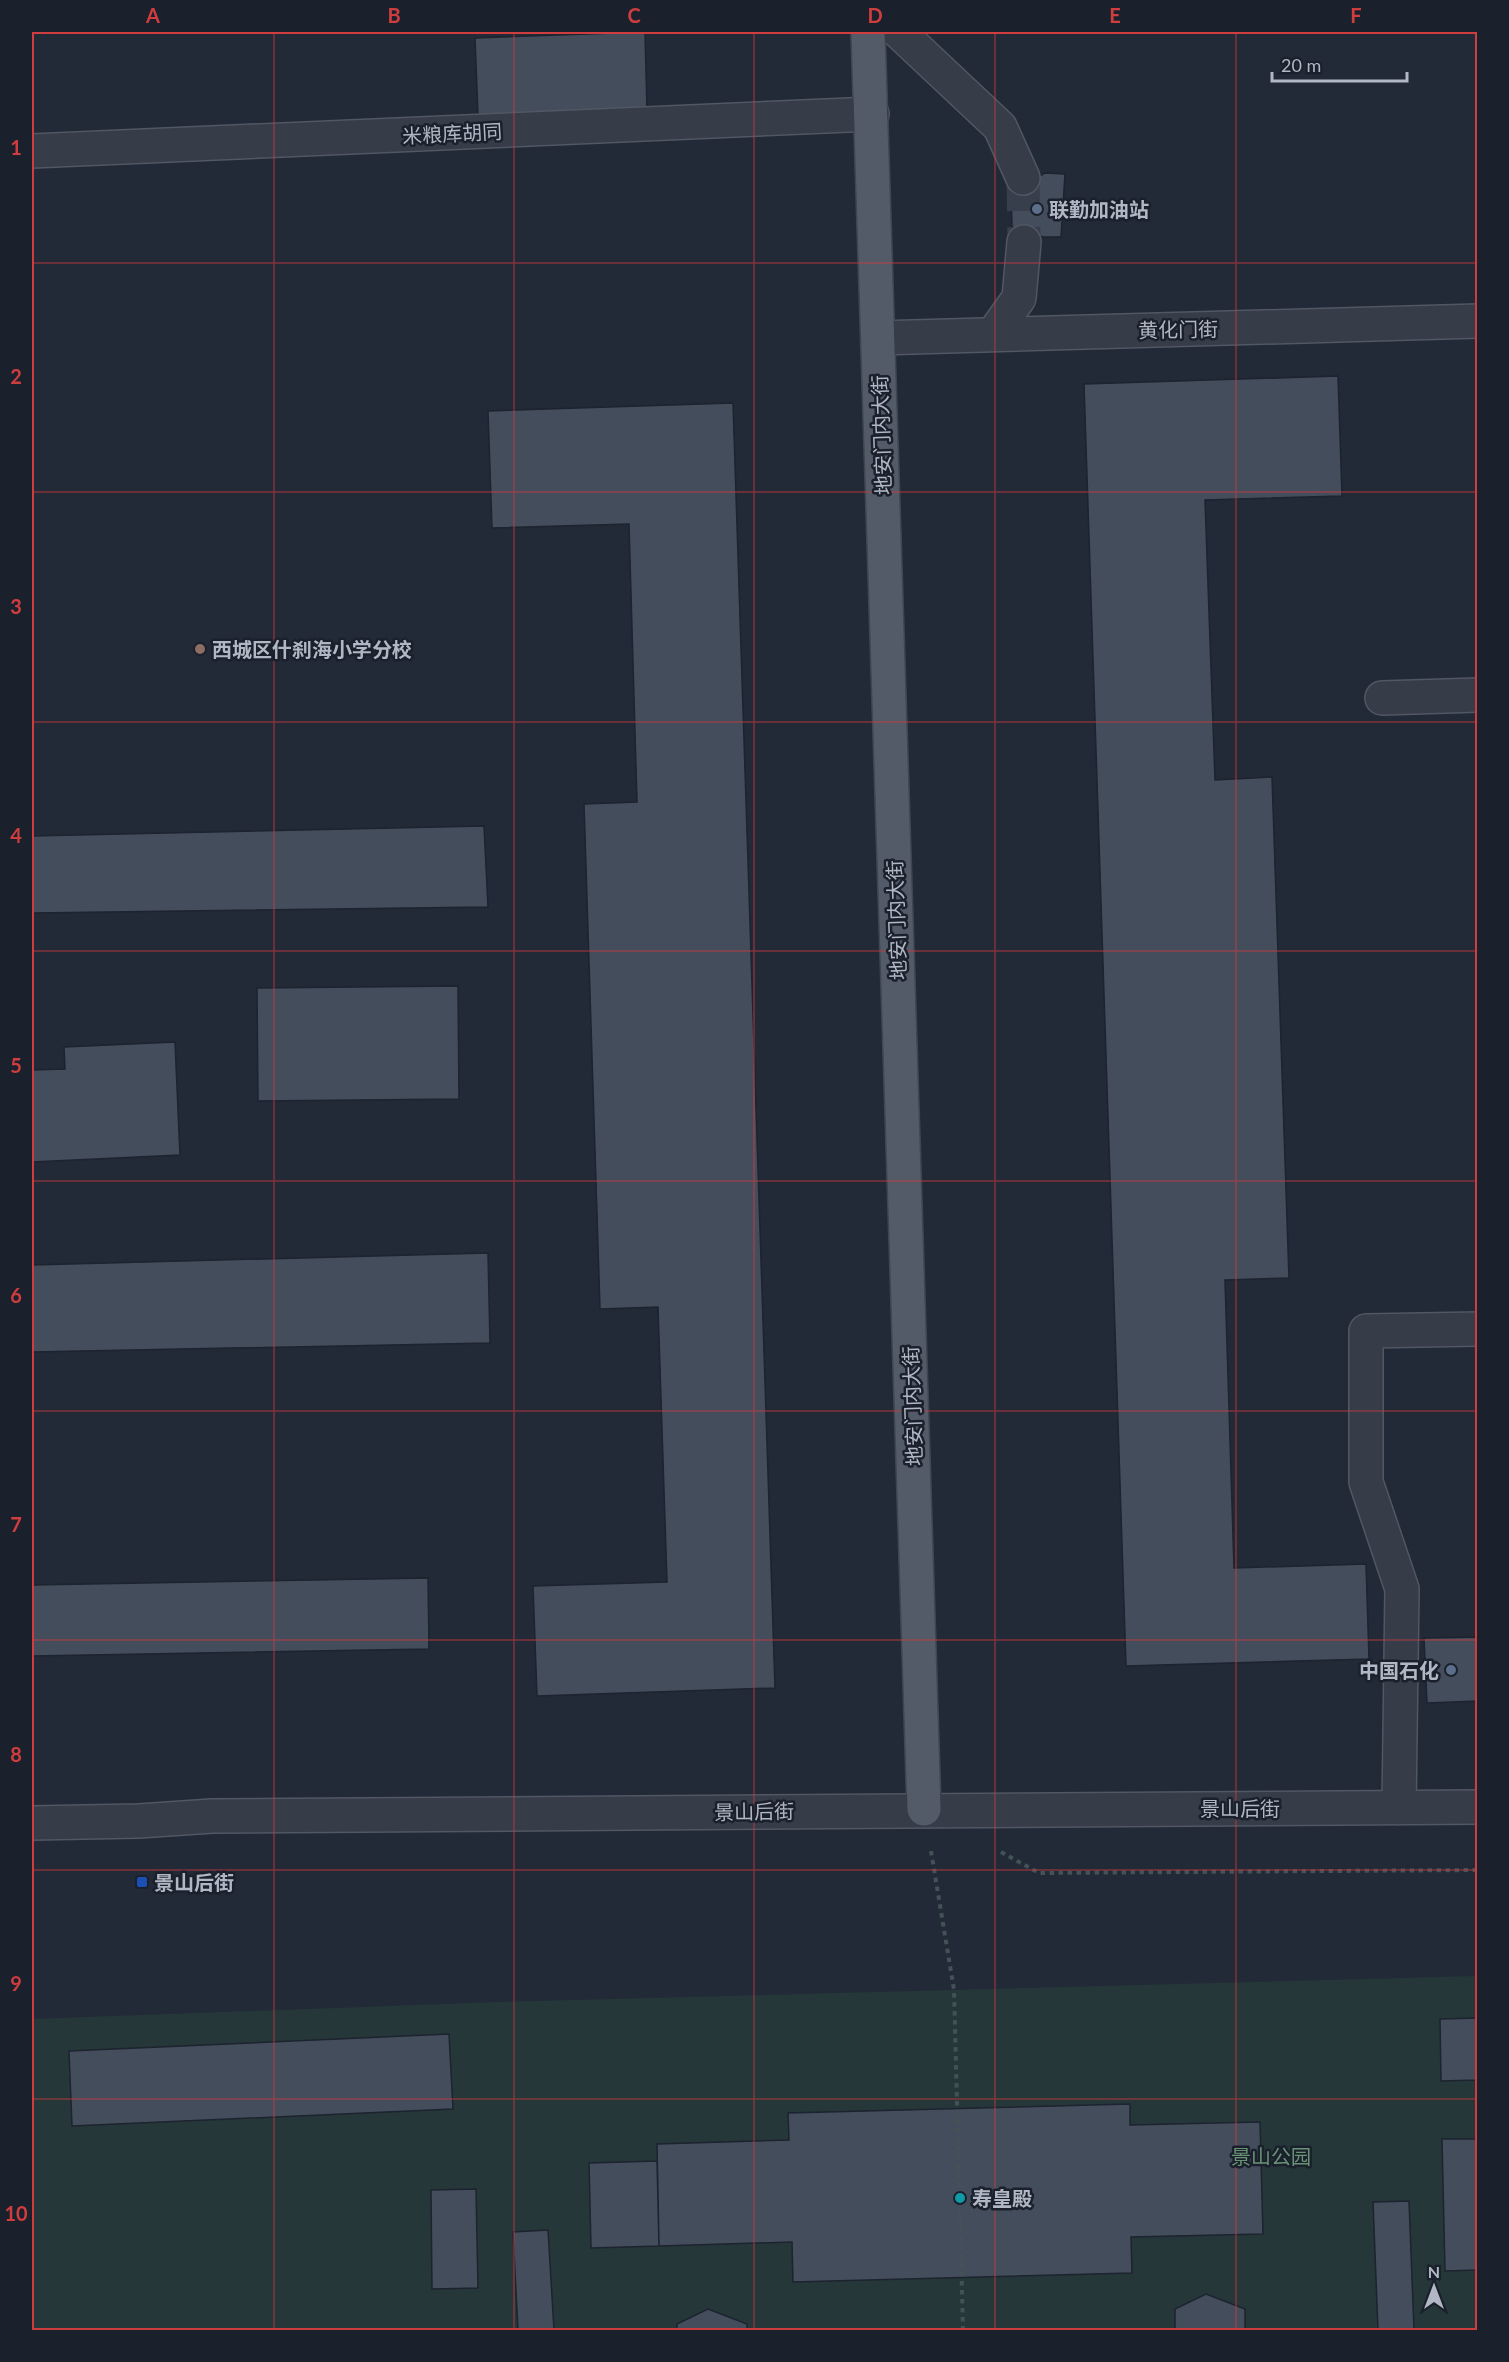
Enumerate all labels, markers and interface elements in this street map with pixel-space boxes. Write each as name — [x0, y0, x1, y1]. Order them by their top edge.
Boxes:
text: A — [145, 3, 160, 27]
text: B — [387, 3, 401, 27]
text: C — [627, 3, 641, 27]
text: D — [867, 3, 883, 27]
text: E — [1109, 3, 1121, 27]
text: F — [1350, 3, 1362, 27]
scale bar — [1272, 45, 1407, 83]
text: 20 m — [1281, 54, 1321, 76]
street label: 米粮库胡同 — [401, 118, 503, 148]
text: 1 — [10, 135, 22, 159]
place label: 联勤加油站 — [1049, 197, 1149, 221]
marker: 联勤加油站 — [1030, 202, 1044, 216]
street label: 黄化门街 — [1138, 316, 1218, 342]
text: 2 — [10, 364, 22, 388]
street label: 地安门内大街 — [867, 375, 895, 495]
text: 3 — [10, 594, 22, 618]
place label: 西城区什刹海小学分校 — [212, 637, 412, 661]
marker: 西城区什刹海小学分校 — [193, 642, 207, 656]
text: 4 — [10, 823, 22, 847]
street label: 地安门内大街 — [882, 860, 910, 980]
text: 5 — [10, 1053, 22, 1077]
text: 6 — [10, 1283, 22, 1307]
street label: 地安门内大街 — [898, 1346, 926, 1466]
text: 7 — [10, 1512, 22, 1536]
place label: 中国石化 — [1359, 1658, 1439, 1682]
marker: 中国石化 — [1444, 1663, 1458, 1677]
text: 8 — [10, 1742, 22, 1766]
street label: 景山后街 — [1200, 1796, 1280, 1820]
street label: 景山后街 — [714, 1798, 794, 1824]
place label: 景山后街 — [154, 1870, 234, 1894]
marker: 景山后街 — [135, 1875, 149, 1889]
text: 9 — [10, 1971, 22, 1995]
park label: 景山公园 — [1231, 2144, 1311, 2168]
place label: 寿皇殿 — [972, 2186, 1032, 2210]
marker: 寿皇殿 — [953, 2191, 967, 2205]
text: 10 — [4, 2201, 28, 2225]
north arrow — [1404, 2257, 1464, 2317]
text: N — [1428, 2262, 1440, 2281]

